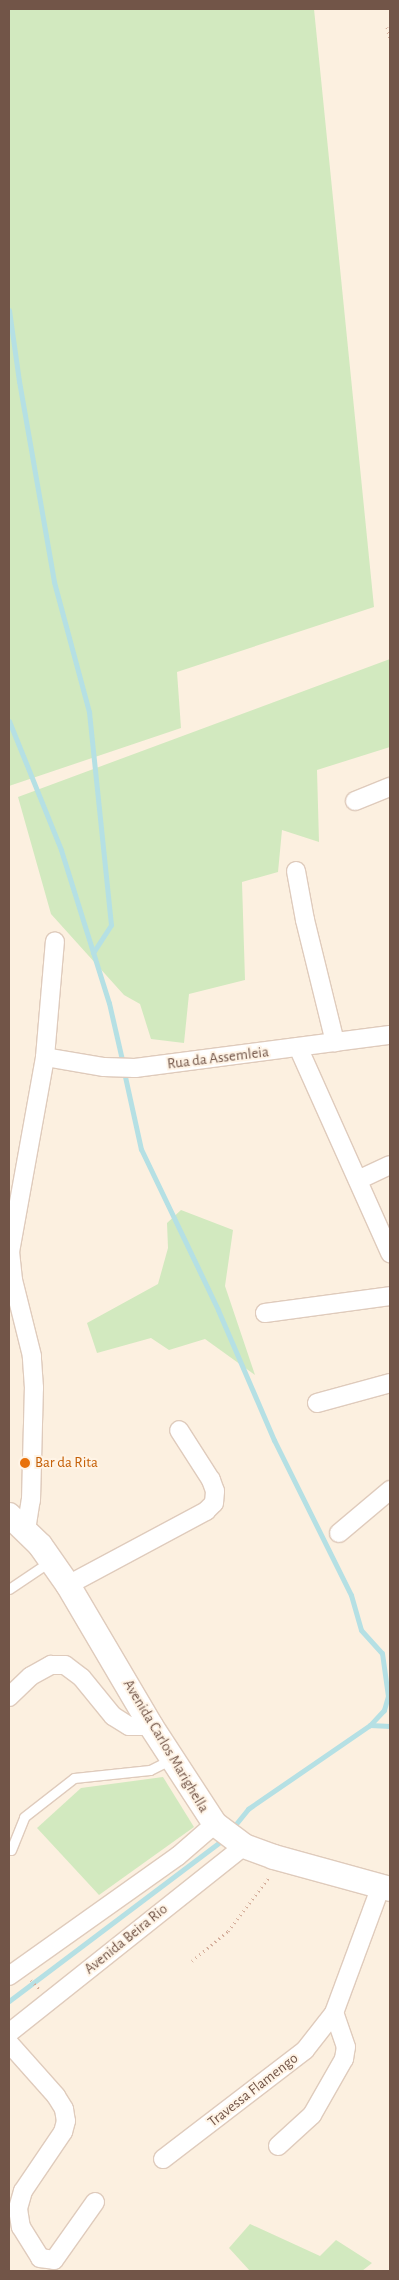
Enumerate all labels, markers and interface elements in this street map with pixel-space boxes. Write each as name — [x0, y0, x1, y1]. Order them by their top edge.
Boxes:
street label: Rua da Assemleia — [166, 1043, 270, 1073]
place label: Bar da Rita — [35, 1454, 98, 1472]
marker: Bar da Rita — [19, 1457, 31, 1469]
street label: Avenida Carlos Marighella — [119, 1676, 213, 1816]
street label: Avenida Beira Rio — [81, 1900, 171, 1978]
street label: Travessa Flamengo — [204, 2049, 302, 2131]

